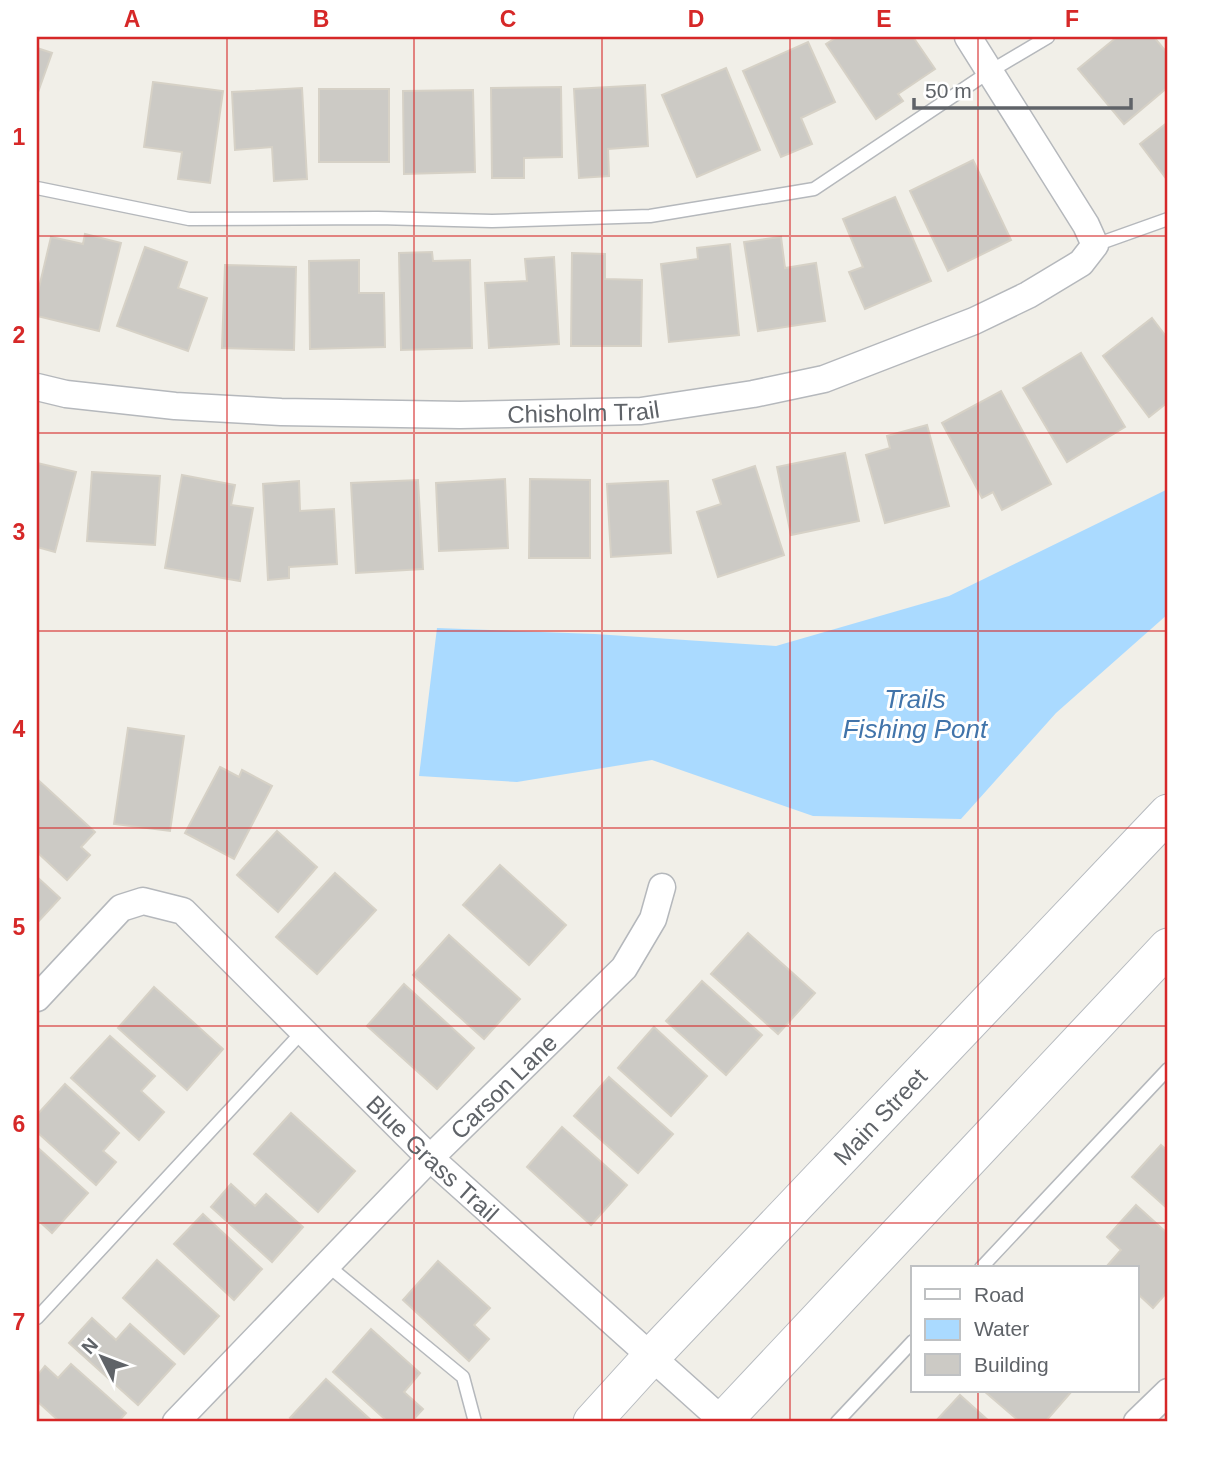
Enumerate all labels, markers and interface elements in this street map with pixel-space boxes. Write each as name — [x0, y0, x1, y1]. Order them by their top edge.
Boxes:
text: A — [124, 6, 140, 32]
text: B — [313, 6, 329, 32]
text: C — [500, 6, 516, 32]
text: D — [688, 6, 704, 32]
text: E — [876, 6, 892, 32]
text: F — [1065, 6, 1079, 32]
scale bar — [914, 66, 1132, 110]
text: 50 m — [925, 79, 972, 102]
text: 1 — [13, 124, 26, 150]
text: 2 — [13, 322, 25, 348]
street label: Chisholm Trail — [507, 395, 661, 427]
text: 3 — [13, 519, 25, 545]
water label: Trails Fishing Pont — [843, 684, 989, 744]
text: 4 — [13, 716, 26, 742]
text: 5 — [13, 914, 26, 940]
street label: Carson Lane — [445, 1028, 562, 1144]
street label: Main Street — [828, 1062, 932, 1170]
street label: Blue Grass Trail — [362, 1090, 504, 1227]
text: 6 — [13, 1111, 25, 1137]
legend — [911, 1266, 1138, 1392]
text: Road — [974, 1283, 1024, 1306]
text: 7 — [13, 1309, 25, 1335]
text: Water — [974, 1317, 1029, 1340]
north arrow — [66, 1322, 136, 1392]
text: N — [77, 1334, 102, 1358]
text: Building — [974, 1353, 1049, 1376]

